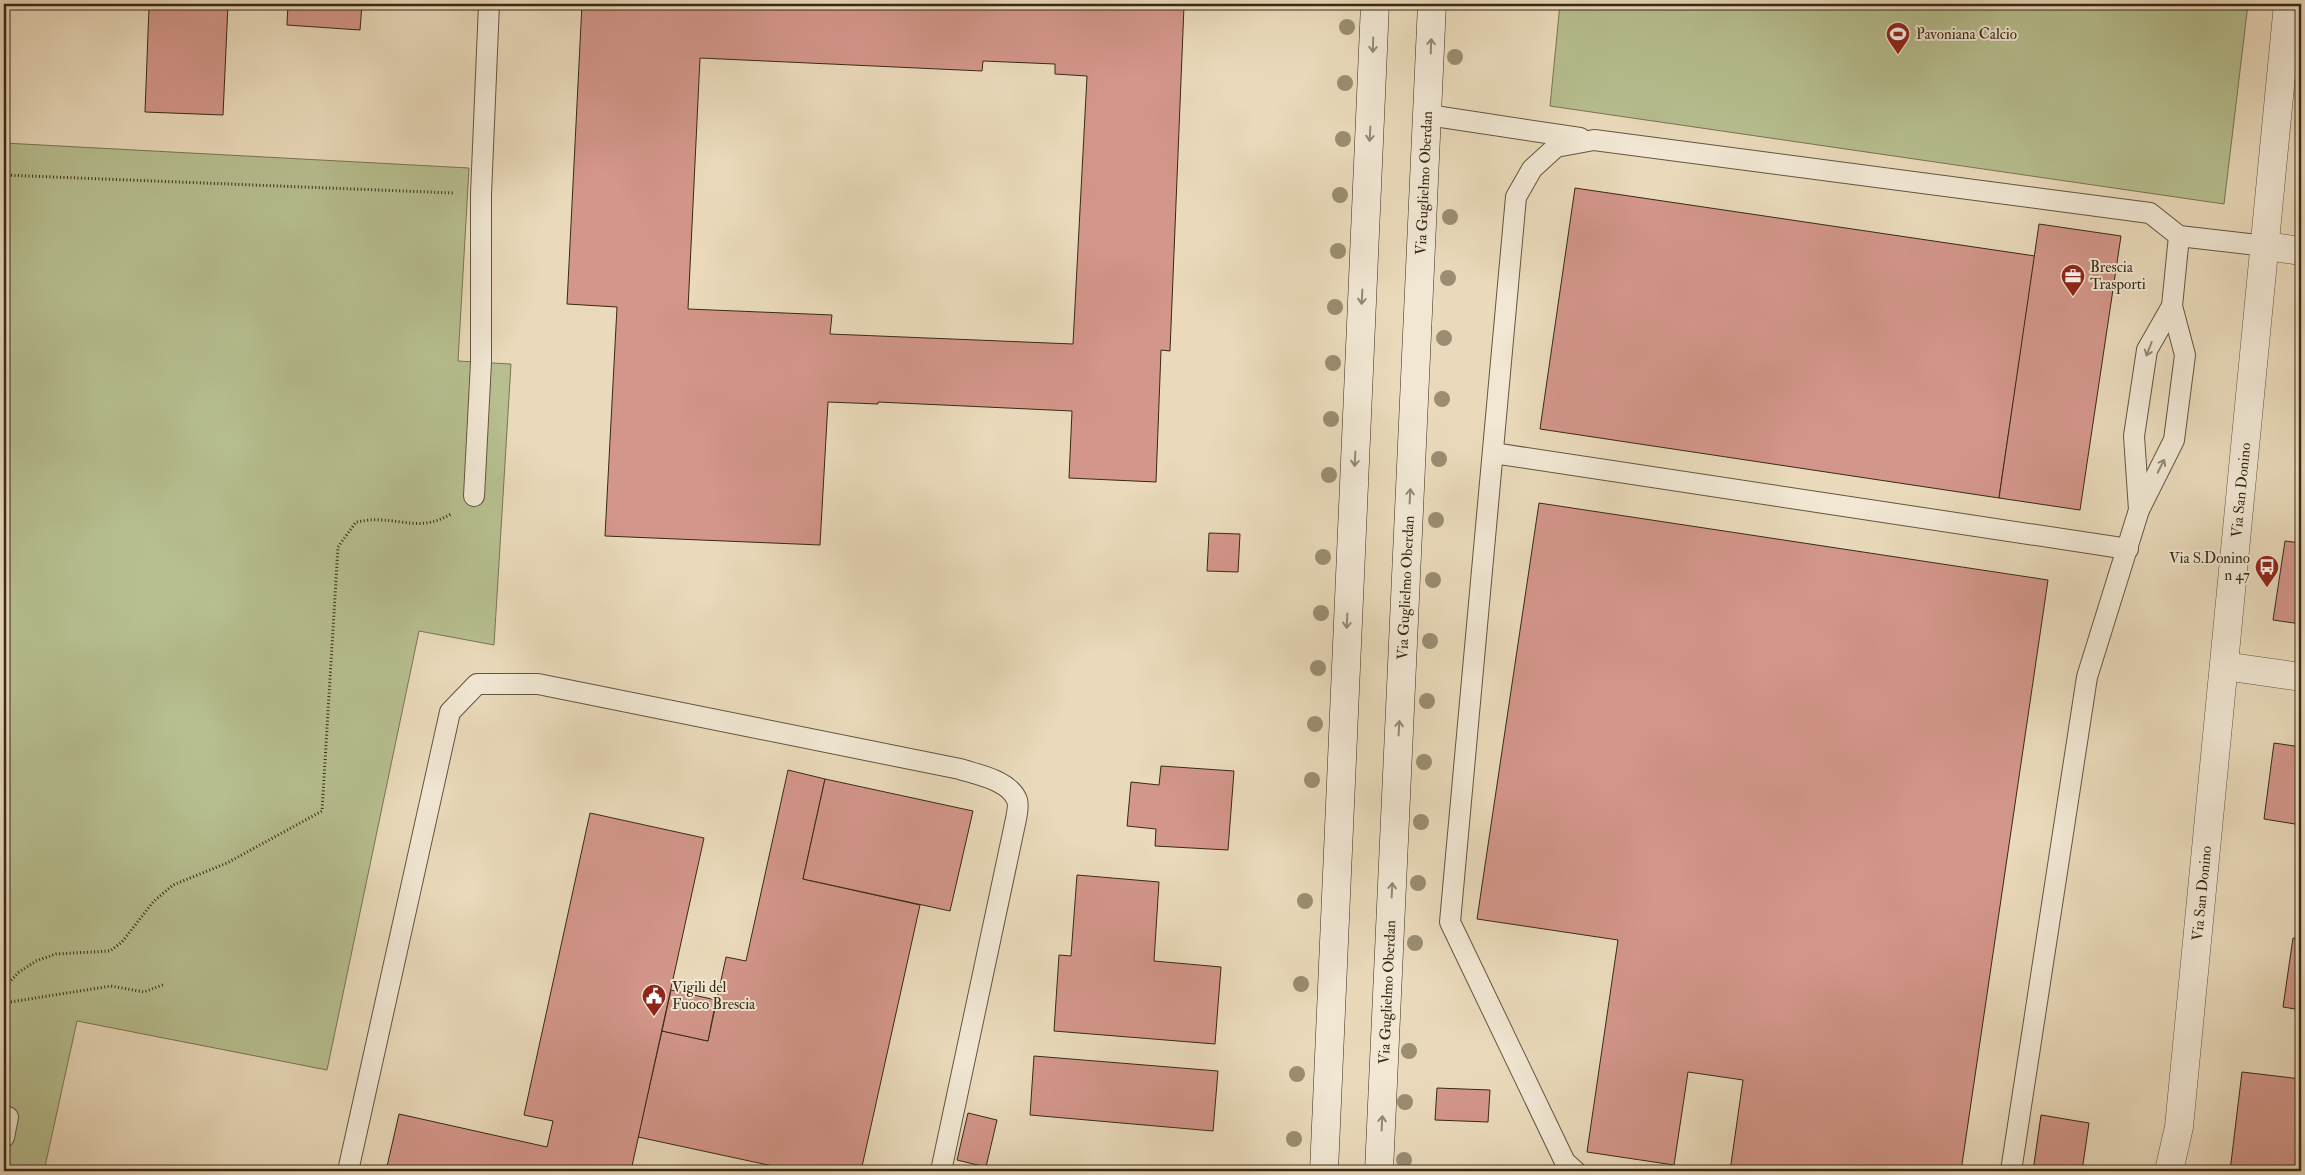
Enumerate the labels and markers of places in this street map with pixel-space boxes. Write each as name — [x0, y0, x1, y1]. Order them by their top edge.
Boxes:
sports icon: Pavoniana Calcio — [1885, 21, 1911, 55]
place label: Pavoniana Calcio — [1916, 25, 2017, 44]
place label: Brescia Trasporti — [2090, 258, 2146, 295]
office icon: Brescia Trasporti — [2060, 263, 2086, 297]
place label: Via S.Donino n 47 — [2169, 549, 2250, 585]
bus stop icon: Via S.Donino n 47 — [2254, 554, 2280, 588]
place label: Vigili del Fuoco Brescia — [672, 978, 756, 1014]
public building icon: Vigili del Fuoco Brescia — [641, 983, 667, 1017]

